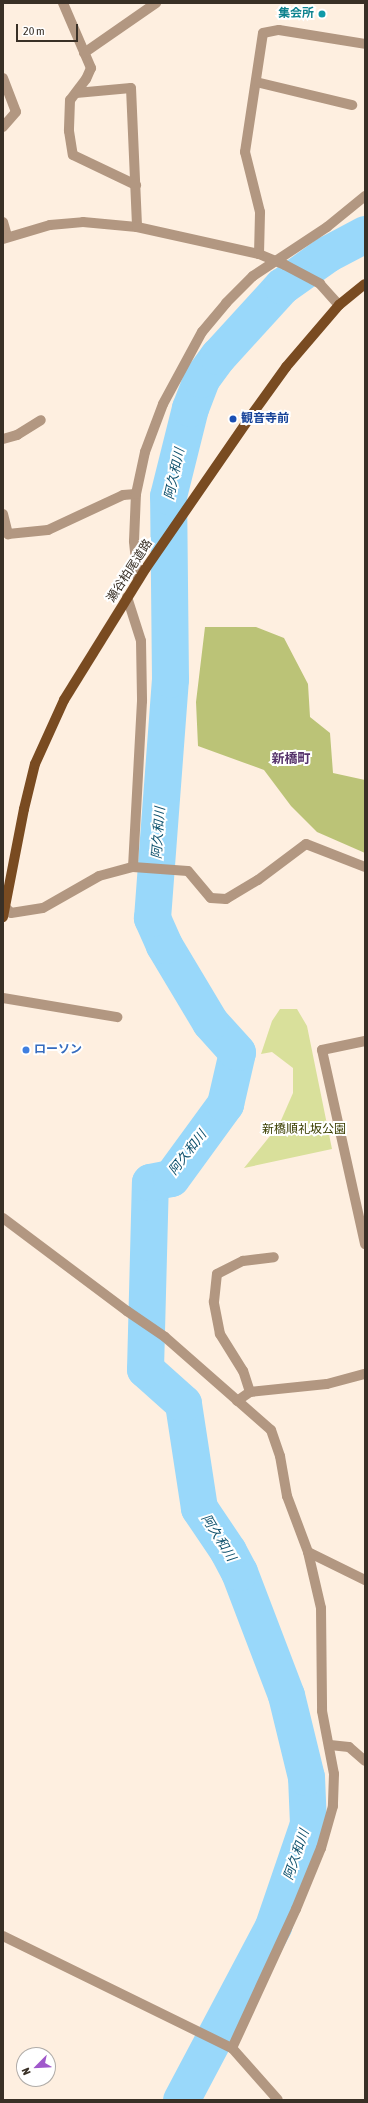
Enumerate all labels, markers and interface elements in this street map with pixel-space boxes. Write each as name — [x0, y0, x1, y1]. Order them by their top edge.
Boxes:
place label: 集会所 — [278, 7, 314, 21]
marker: 集会所 — [317, 9, 327, 19]
scale bar — [18, 16, 80, 42]
text: 20 m — [23, 24, 45, 38]
place label: 観音寺前 — [241, 412, 289, 426]
marker: 観音寺前 — [228, 414, 238, 424]
water label: 阿久和川 — [162, 447, 188, 501]
street label: 瀬谷柏尾道路 — [104, 537, 156, 605]
district label: 新橋町 — [272, 751, 310, 767]
water label: 阿久和川 — [149, 807, 169, 859]
place label: ローソン — [34, 1043, 82, 1057]
marker: ローソン — [21, 1045, 31, 1055]
park label: 新橋順礼坂公園 — [262, 1123, 346, 1137]
water label: 阿久和川 — [166, 1128, 210, 1178]
water label: 阿久和川 — [198, 1512, 238, 1564]
water label: 阿久和川 — [281, 1828, 313, 1882]
north arrow — [16, 2047, 56, 2087]
text: N — [19, 2066, 33, 2077]

